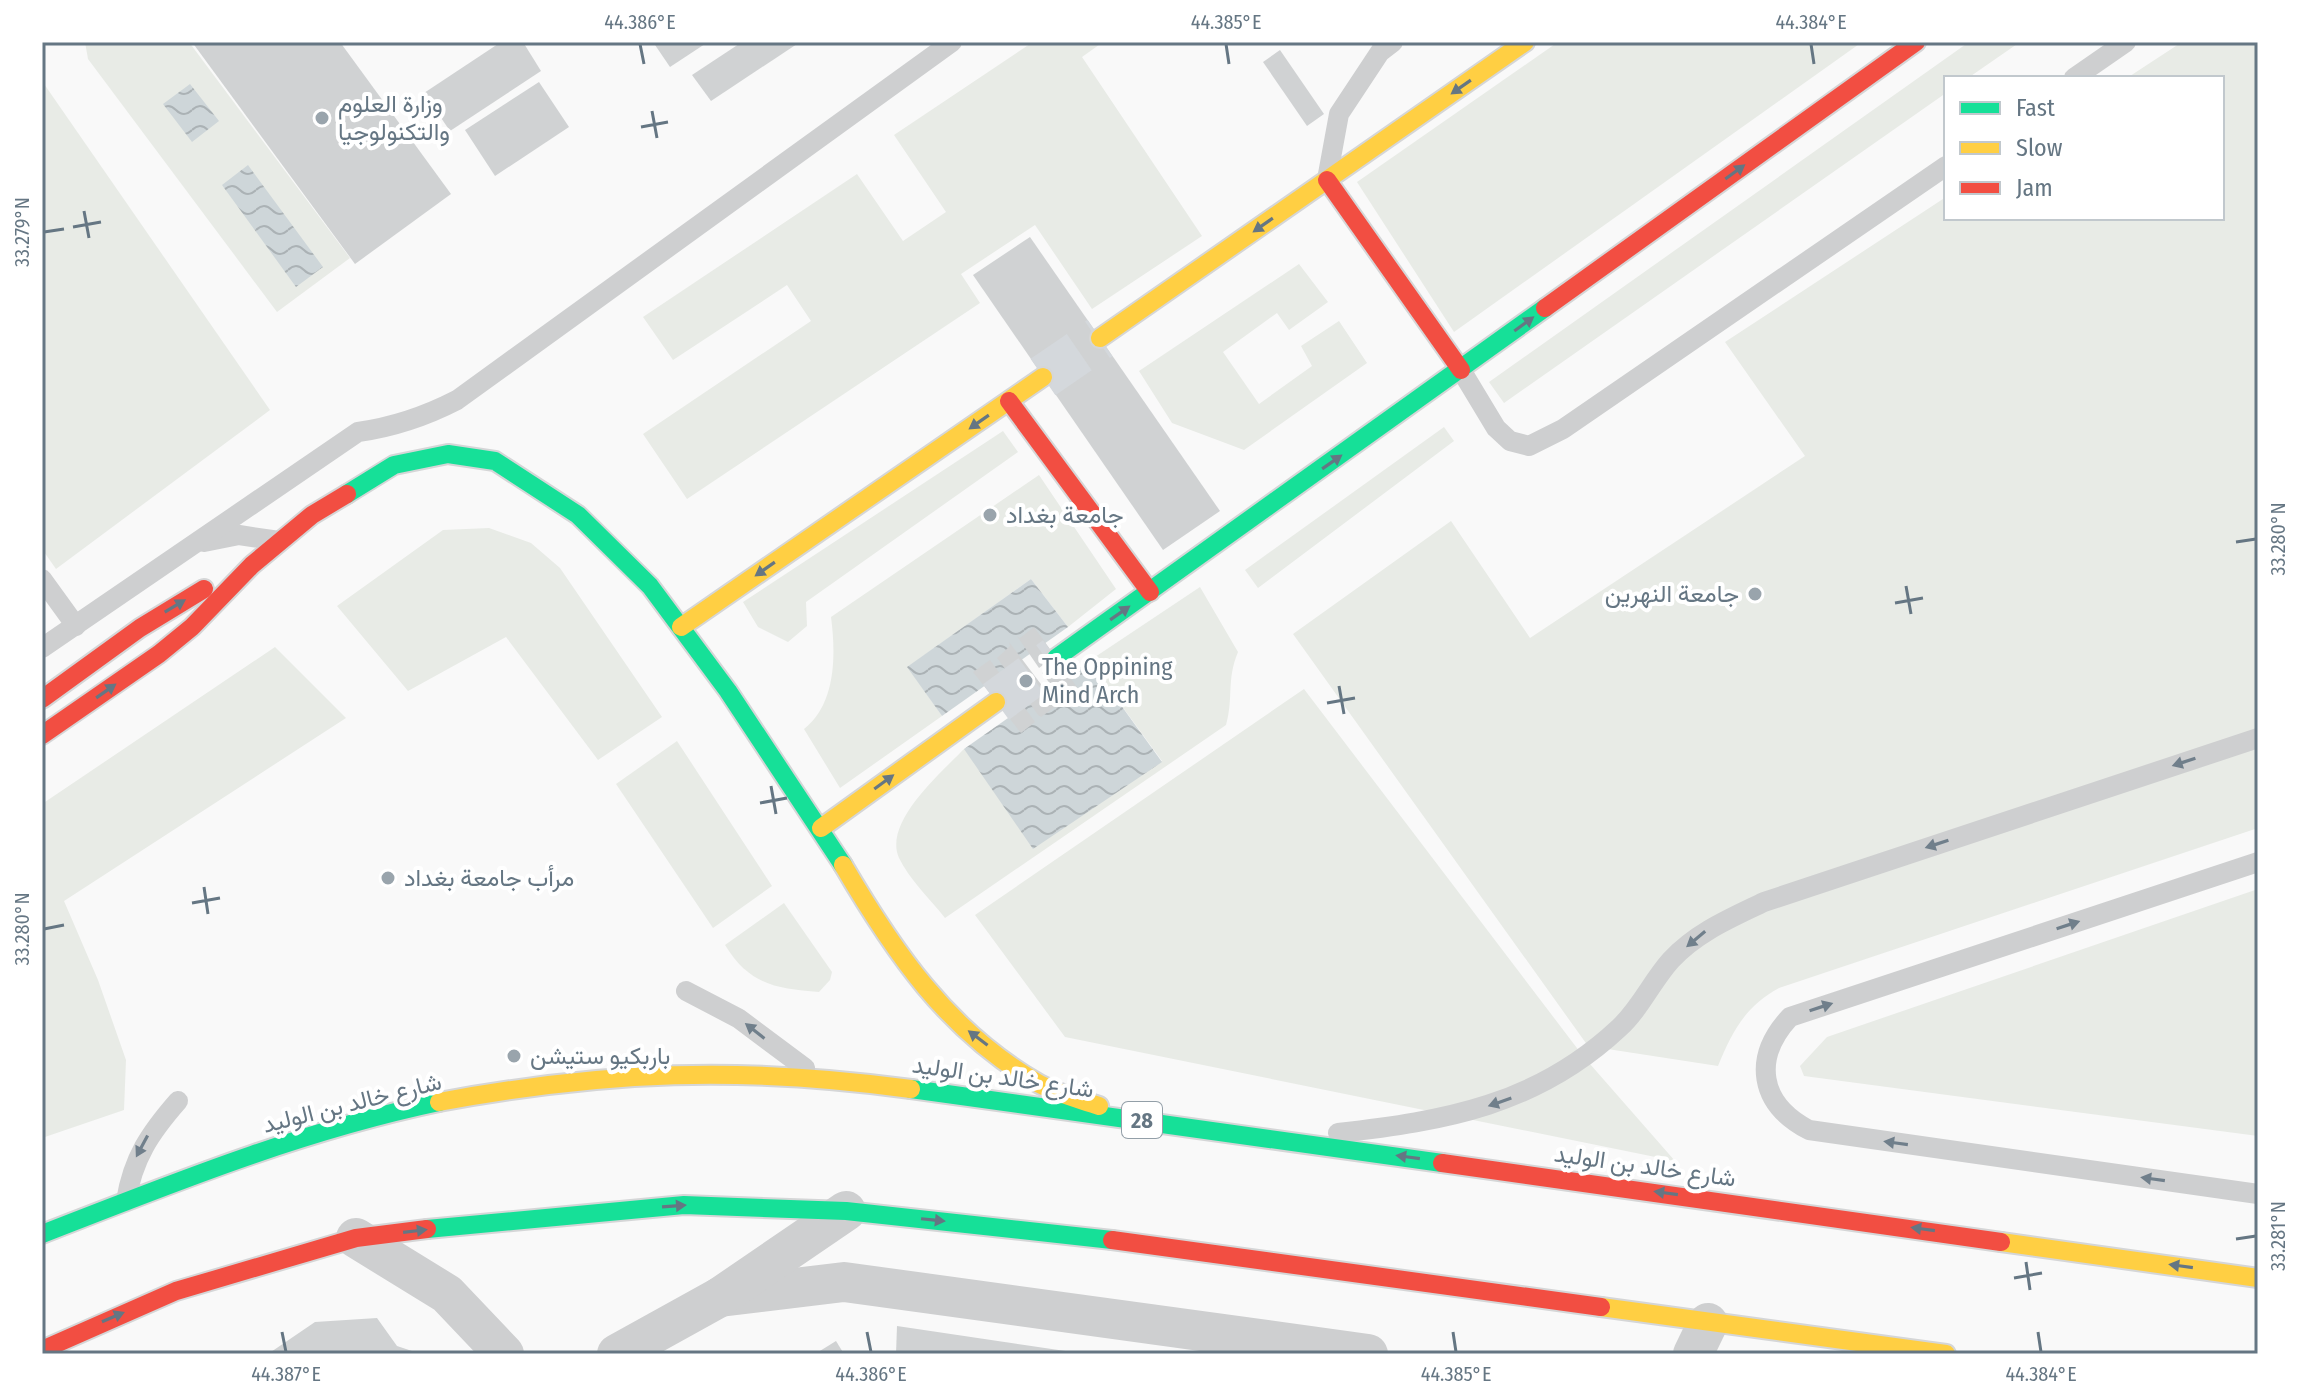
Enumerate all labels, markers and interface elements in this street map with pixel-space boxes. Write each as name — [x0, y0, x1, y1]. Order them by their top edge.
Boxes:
text: 44.386°E — [604, 10, 676, 34]
text: 44.385°E — [1191, 10, 1261, 34]
text: 44.384°E — [1775, 10, 1847, 34]
legend — [1944, 76, 2224, 220]
one-way arrow — [1451, 79, 1472, 94]
place label: وزارة العلوم والتكنولوجيا — [338, 90, 450, 147]
text: Fast — [2016, 94, 2055, 122]
marker: وزارة العلوم والتكنولوجيا — [313, 109, 331, 127]
text: Slow — [2016, 134, 2063, 162]
one-way arrow — [1725, 165, 1746, 180]
text: Jam — [2016, 174, 2053, 202]
text: 33.279°N — [10, 197, 34, 267]
one-way arrow — [1253, 217, 1274, 232]
one-way arrow — [1514, 317, 1535, 332]
one-way arrow — [969, 414, 990, 429]
one-way arrow — [1321, 455, 1342, 470]
place label: جامعة بغداد — [1006, 501, 1124, 529]
text: 33.280°N — [2266, 502, 2290, 576]
marker: جامعة بغداد — [981, 506, 999, 524]
one-way arrow — [755, 561, 776, 576]
place label: جامعة النهرين — [1605, 580, 1739, 609]
marker: جامعة النهرين — [1746, 585, 1764, 603]
one-way arrow — [164, 599, 186, 613]
one-way arrow — [1109, 605, 1131, 621]
place label: The Oppining Mind Arch — [1042, 653, 1173, 709]
marker: The Oppining Mind Arch — [1017, 672, 1035, 690]
one-way arrow — [96, 684, 117, 699]
one-way arrow — [2172, 757, 2196, 769]
one-way arrow — [873, 774, 895, 790]
one-way arrow — [1925, 839, 1949, 851]
place label: مرأب جامعة بغداد — [404, 864, 574, 893]
marker: مرأب جامعة بغداد — [379, 869, 397, 887]
text: 33.280°N — [10, 892, 34, 966]
one-way arrow — [2056, 918, 2080, 931]
one-way arrow — [1687, 930, 1707, 947]
one-way arrow — [1809, 1000, 1833, 1012]
one-way arrow — [745, 1023, 765, 1039]
one-way arrow — [968, 1031, 988, 1047]
place label: باربكيو ستيشن — [530, 1042, 670, 1071]
marker: باربكيو ستيشن — [505, 1047, 523, 1065]
street label: شارع خالد بن الوليد — [910, 1050, 1096, 1106]
street label: شارع خالد بن الوليد — [260, 1067, 445, 1141]
one-way arrow — [1488, 1096, 1512, 1108]
road number: 28 — [1122, 1102, 1162, 1138]
one-way arrow — [136, 1135, 150, 1157]
one-way arrow — [1883, 1136, 1908, 1149]
street label: شارع خالد بن الوليد — [1552, 1139, 1738, 1195]
one-way arrow — [1396, 1150, 1421, 1163]
one-way arrow — [2140, 1172, 2165, 1185]
one-way arrow — [1653, 1186, 1678, 1199]
one-way arrow — [662, 1199, 687, 1212]
text: 33.281°N — [2266, 1201, 2290, 1271]
one-way arrow — [921, 1214, 946, 1227]
one-way arrow — [1911, 1222, 1936, 1235]
one-way arrow — [403, 1224, 428, 1237]
one-way arrow — [2168, 1259, 2193, 1272]
one-way arrow — [101, 1311, 124, 1324]
text: 44.387°E — [251, 1362, 321, 1386]
text: 44.386°E — [835, 1362, 907, 1386]
text: 44.385°E — [1421, 1362, 1491, 1386]
text: 44.384°E — [2005, 1362, 2077, 1386]

